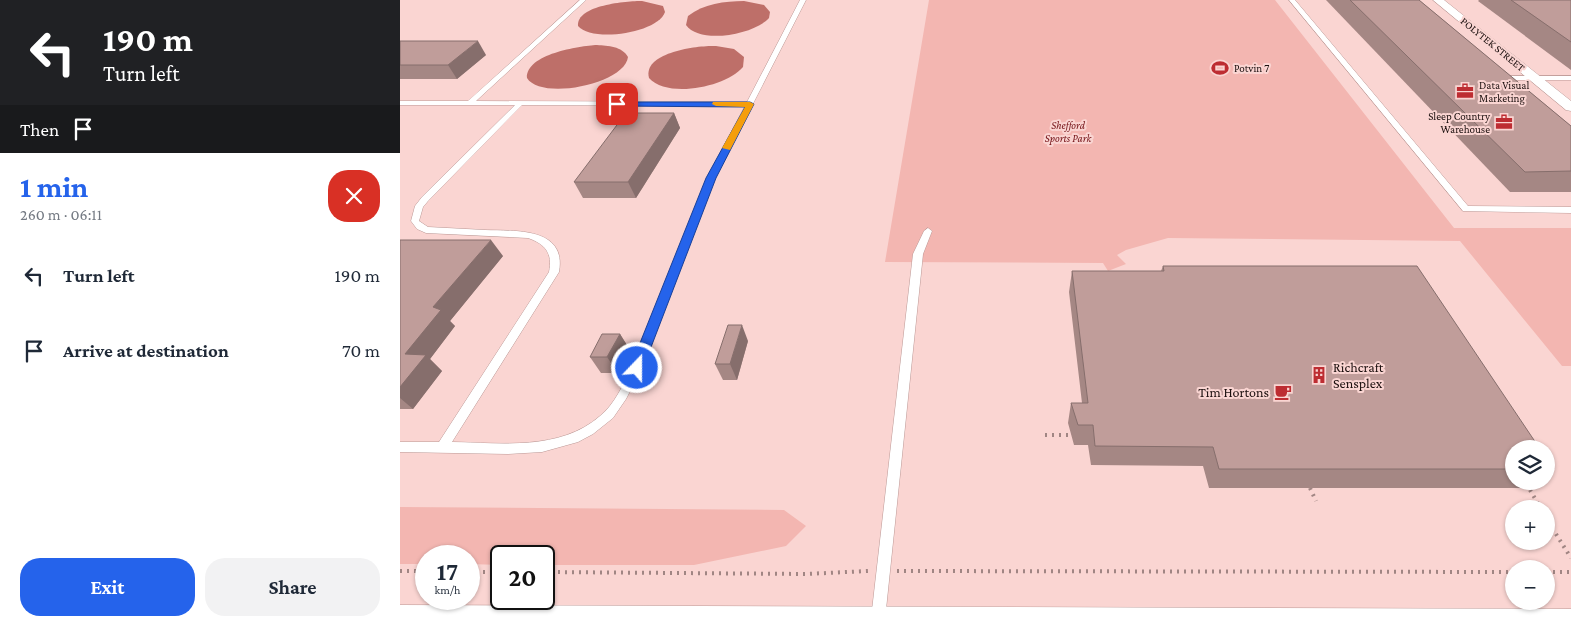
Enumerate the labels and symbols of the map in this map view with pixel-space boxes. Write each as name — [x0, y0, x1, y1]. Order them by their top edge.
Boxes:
street label: POLYTEK STREET — [1459, 14, 1527, 74]
sports icon: Potvin 7 — [1210, 58, 1230, 78]
place label: Potvin 7 — [1234, 62, 1269, 74]
place label: Data Visual Marketing — [1479, 79, 1529, 105]
office icon: Data Visual Marketing — [1455, 81, 1475, 101]
pin — [596, 83, 638, 125]
place label: Sleep Country Warehouse — [1428, 110, 1491, 135]
office icon: Sleep Country Warehouse — [1494, 112, 1514, 132]
park label: Shefford Sports Park — [1045, 119, 1093, 145]
position arrow — [610, 341, 662, 393]
place label: Richcraft Sensplex — [1333, 359, 1384, 391]
building icon: Richcraft Sensplex — [1309, 365, 1329, 385]
cafe icon: Tim Hortons — [1273, 382, 1293, 402]
place label: Tim Hortons — [1198, 384, 1269, 400]
speed limit sign: 20 — [490, 545, 555, 610]

